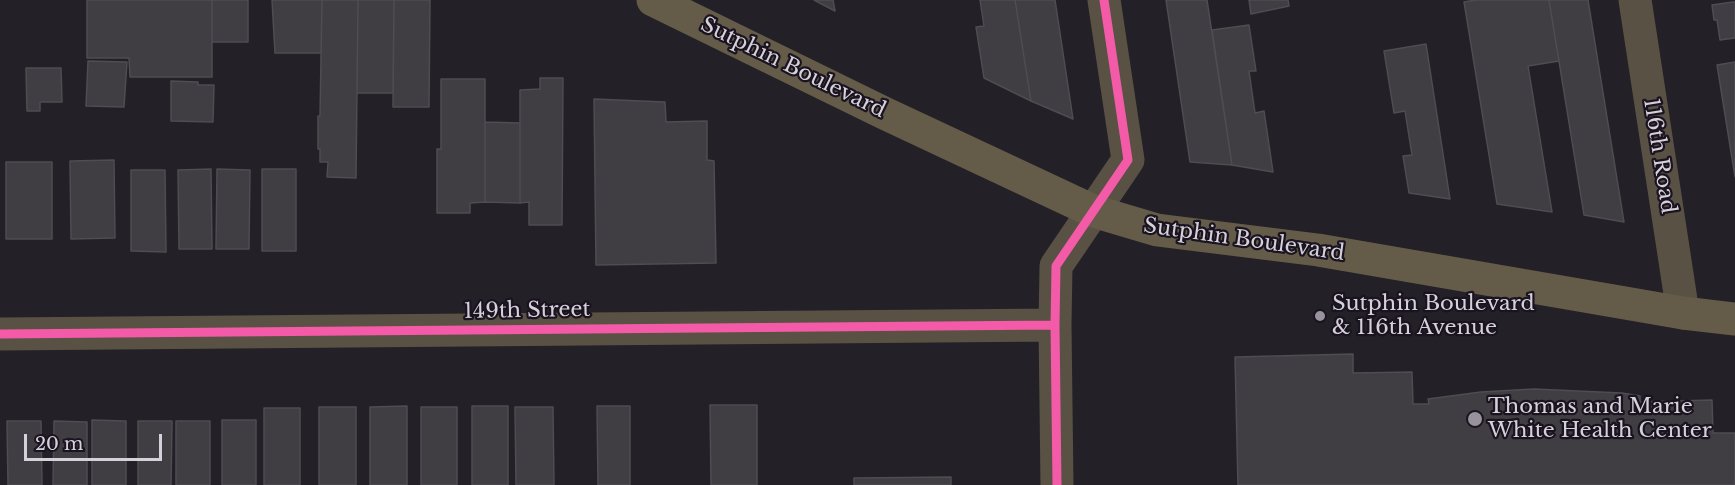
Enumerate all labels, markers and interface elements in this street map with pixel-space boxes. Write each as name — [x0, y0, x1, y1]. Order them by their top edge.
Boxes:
street label: Sutphin Boulevard — [696, 12, 890, 124]
street label: 116th Road — [1637, 96, 1681, 216]
street label: Sutphin Boulevard — [1142, 213, 1346, 267]
place label: Sutphin Boulevard & 116th Avenue — [1332, 291, 1535, 341]
street label: 149th Street — [463, 297, 591, 325]
marker: Sutphin Boulevard & 116th Avenue — [1313, 309, 1327, 323]
place label: Thomas and Marie White Health Center — [1488, 394, 1712, 444]
marker: Thomas and Marie White Health Center — [1466, 410, 1484, 428]
scale bar — [27, 422, 165, 460]
text: 20 m — [35, 433, 83, 455]

